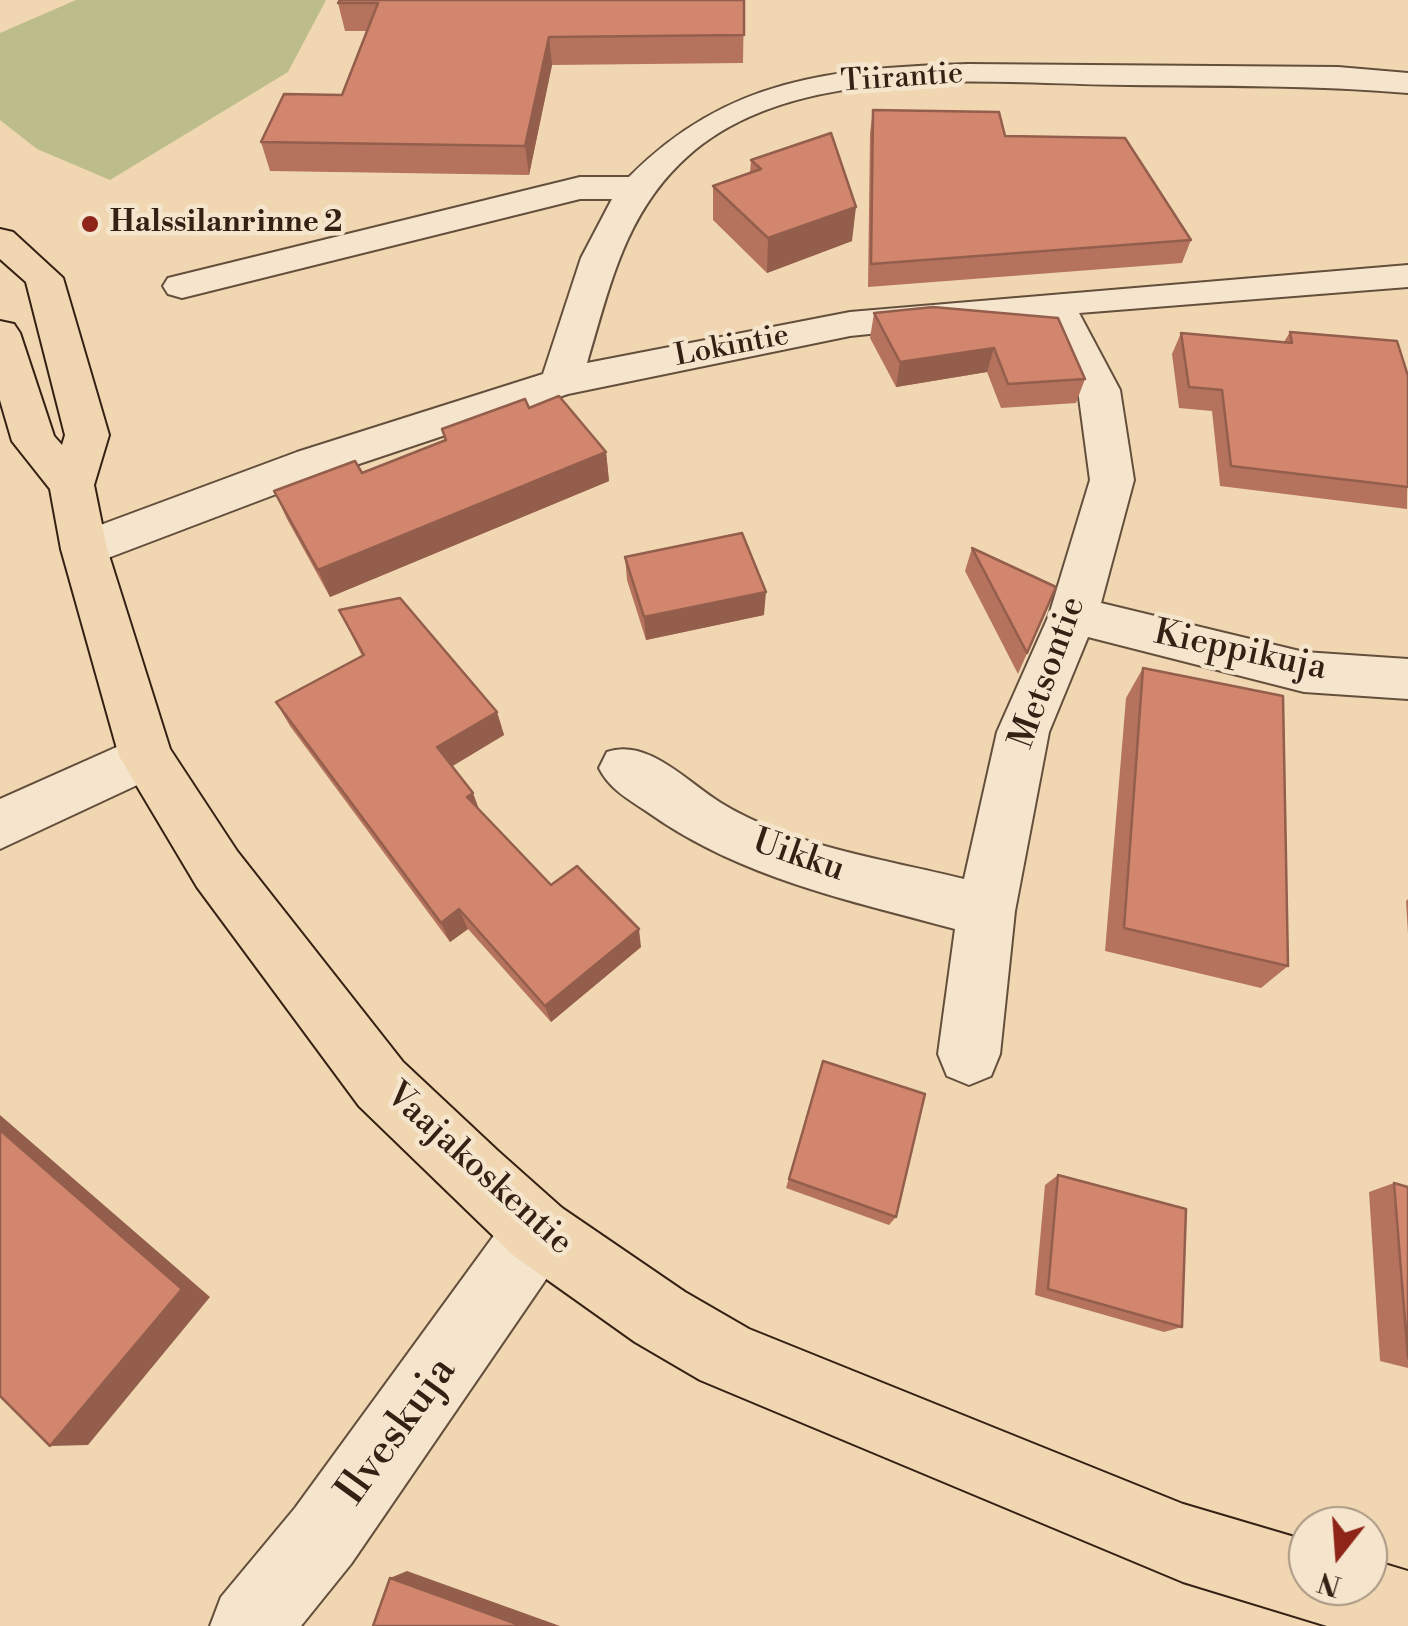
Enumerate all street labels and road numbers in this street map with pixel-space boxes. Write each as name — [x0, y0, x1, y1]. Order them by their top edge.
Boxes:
street label: Tiirantie — [840, 57, 964, 101]
street label: Lokintie — [672, 318, 792, 376]
street label: Metsontie — [1002, 591, 1096, 755]
street label: Kieppikuja — [1150, 613, 1330, 691]
street label: Uikku — [746, 822, 850, 892]
street label: Vaajakoskentie — [376, 1075, 580, 1265]
street label: Ilveskuja — [327, 1348, 469, 1516]

